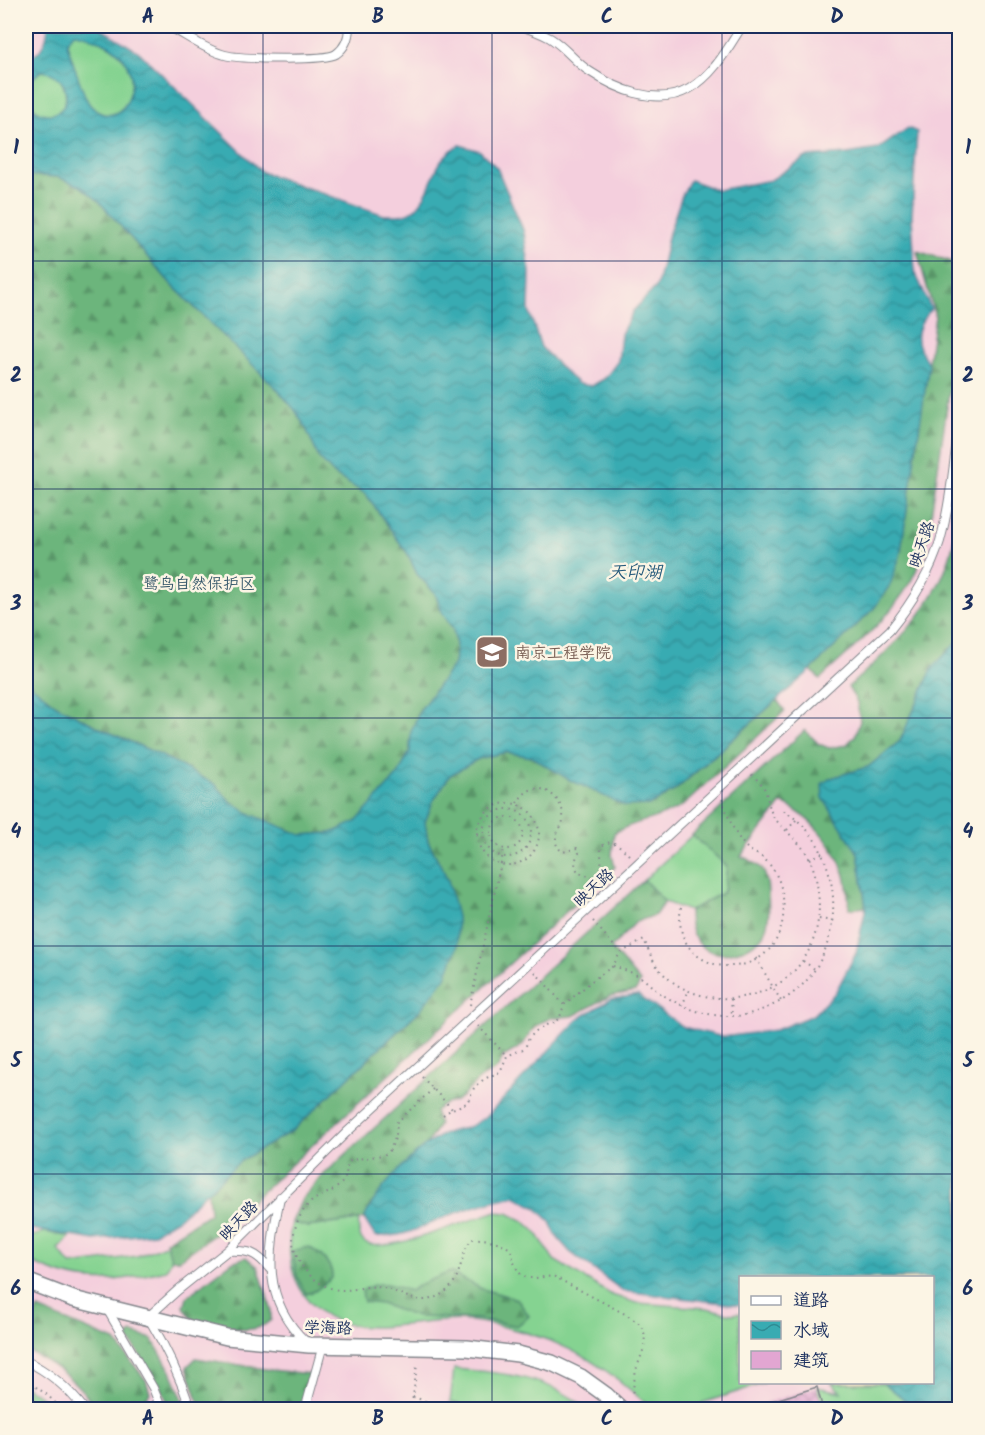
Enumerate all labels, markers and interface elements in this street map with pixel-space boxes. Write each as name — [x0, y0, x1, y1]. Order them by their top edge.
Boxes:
text: A — [142, 2, 154, 34]
text: B — [372, 2, 384, 34]
text: C — [601, 2, 613, 34]
text: D — [830, 2, 844, 34]
text: 1 — [13, 133, 19, 165]
text: 1 — [965, 133, 971, 165]
text: 2 — [10, 361, 22, 393]
text: 2 — [962, 361, 974, 393]
street label: 映天路 — [903, 518, 942, 571]
water label: 天印湖 — [608, 559, 664, 588]
park label: 鹭鸟自然保护区 — [143, 572, 255, 597]
text: 3 — [10, 589, 22, 621]
text: 3 — [962, 589, 974, 621]
school or university icon: 南京工程学院 — [474, 634, 510, 670]
place label: 南京工程学院 — [515, 641, 611, 666]
text: 4 — [11, 817, 22, 849]
text: 4 — [963, 817, 974, 849]
street label: 映天路 — [568, 863, 620, 914]
text: 5 — [10, 1046, 23, 1078]
text: 5 — [962, 1046, 975, 1078]
street label: 映天路 — [213, 1195, 265, 1247]
text: 6 — [11, 1274, 22, 1306]
text: 6 — [963, 1274, 974, 1306]
legend — [739, 1276, 934, 1384]
text: 道路 — [793, 1287, 829, 1316]
street label: 学海路 — [304, 1316, 352, 1341]
text: 水域 — [793, 1317, 829, 1346]
text: 建筑 — [793, 1347, 829, 1376]
text: A — [142, 1404, 154, 1435]
text: B — [372, 1404, 384, 1435]
text: C — [601, 1404, 613, 1435]
text: D — [830, 1404, 844, 1435]

